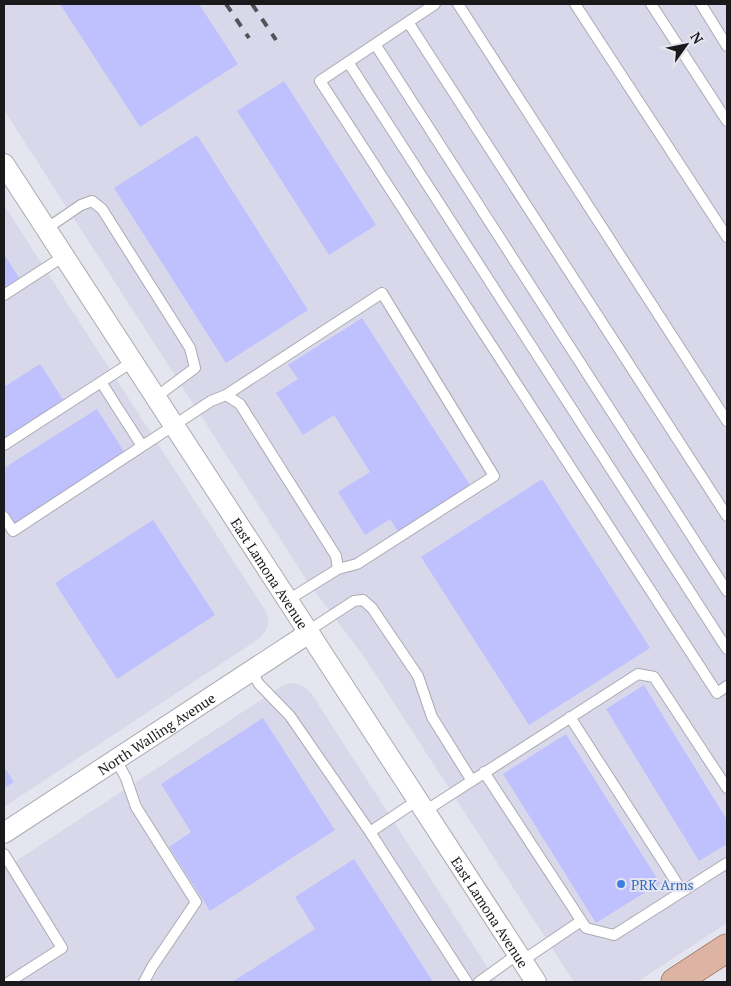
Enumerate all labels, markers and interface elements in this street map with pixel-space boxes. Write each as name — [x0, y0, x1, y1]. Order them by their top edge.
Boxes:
north arrow — [661, 20, 711, 70]
text: N — [686, 28, 708, 48]
street label: East Lamona Avenue — [227, 514, 313, 632]
street label: North Walling Avenue — [94, 688, 219, 779]
street label: East Lamona Avenue — [447, 853, 533, 971]
place label: PRK Arms — [631, 875, 694, 894]
marker: PRK Arms — [615, 878, 627, 890]

